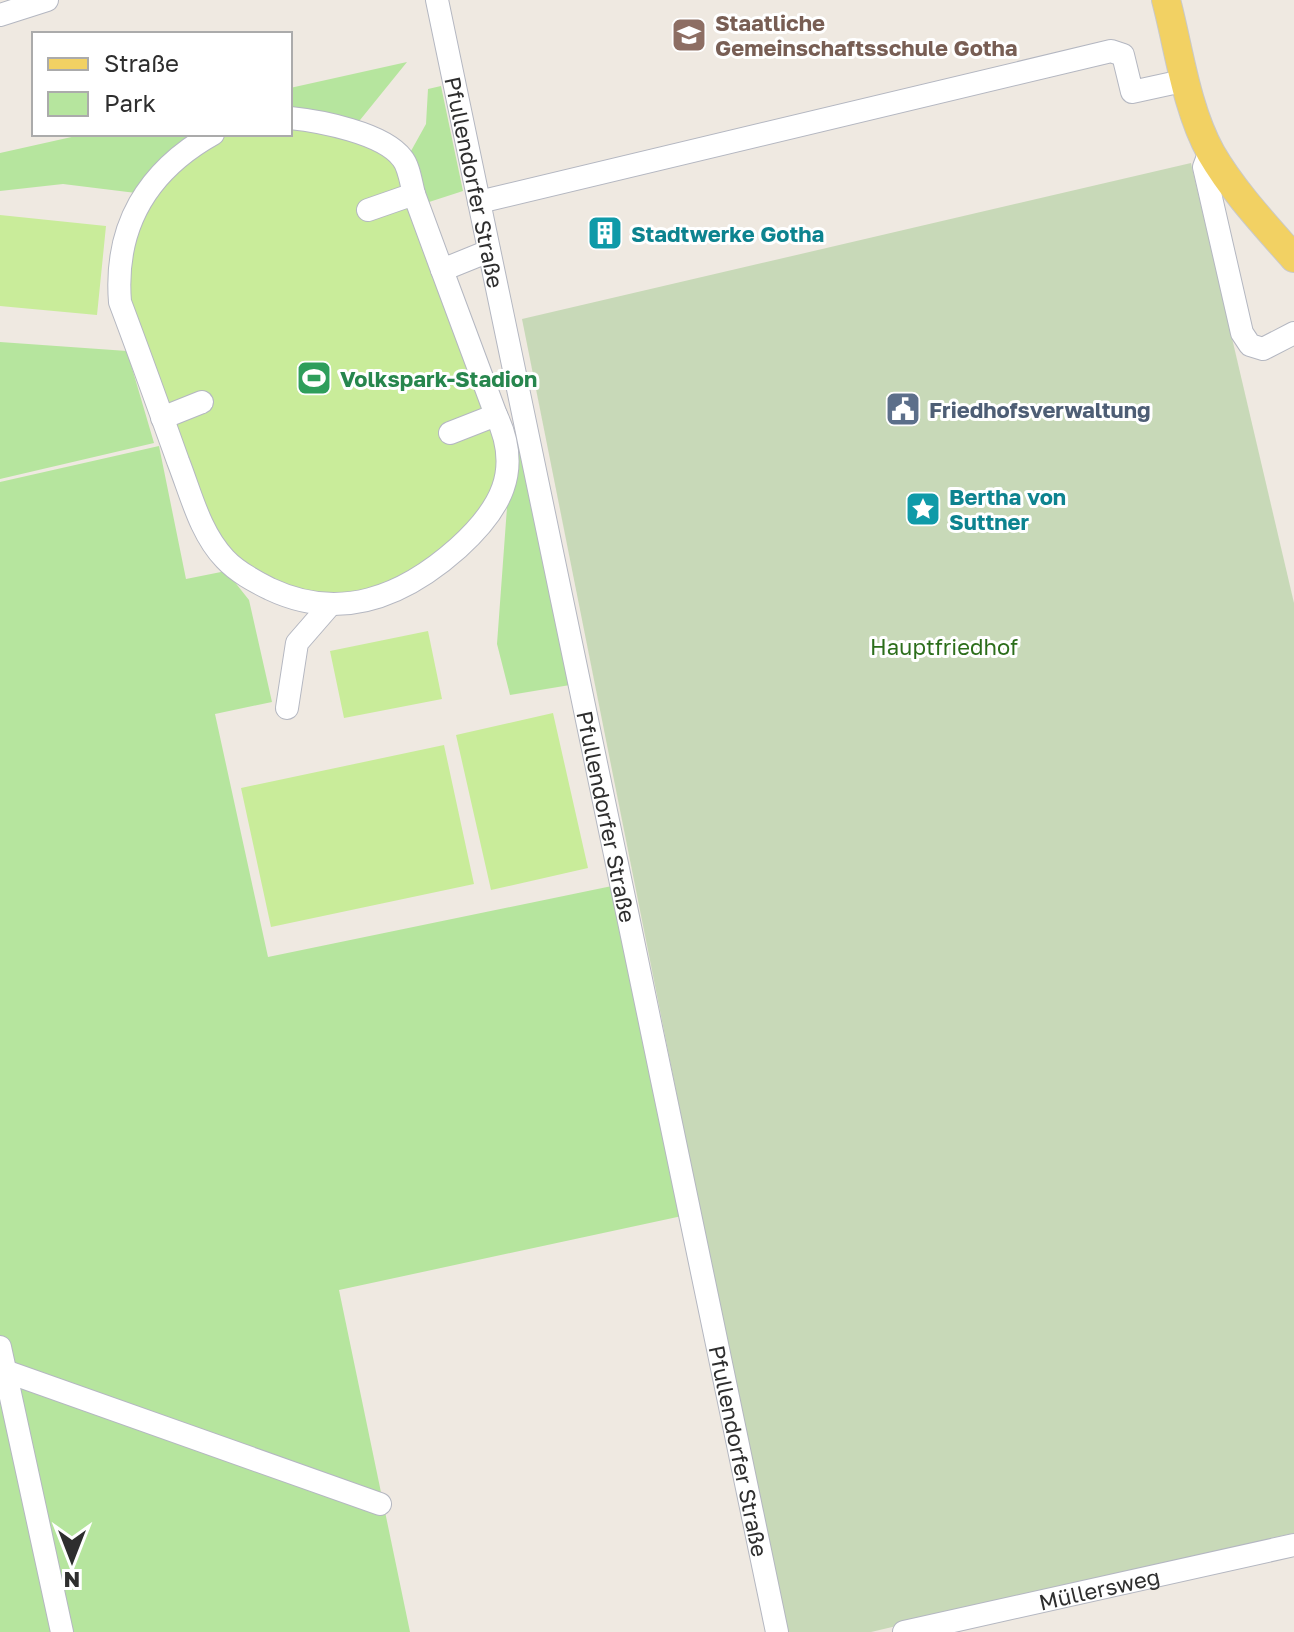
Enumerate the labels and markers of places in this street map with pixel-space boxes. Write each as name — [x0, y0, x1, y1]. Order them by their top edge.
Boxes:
place label: Staatliche Gemeinschaftsschule Gotha — [715, 9, 1018, 61]
school or university icon: Staatliche Gemeinschaftsschule Gotha — [670, 16, 708, 54]
building icon: Stadtwerke Gotha — [586, 214, 624, 252]
place label: Stadtwerke Gotha — [631, 220, 824, 247]
sports icon: Volkspark-Stadion — [295, 359, 333, 397]
place label: Volkspark-Stadion — [340, 365, 537, 392]
public building icon: Friedhofsverwaltung — [884, 390, 922, 428]
place label: Friedhofsverwaltung — [929, 396, 1151, 423]
place label: Bertha von Suttner — [949, 483, 1066, 535]
place icon: Bertha von Suttner — [904, 490, 942, 528]

